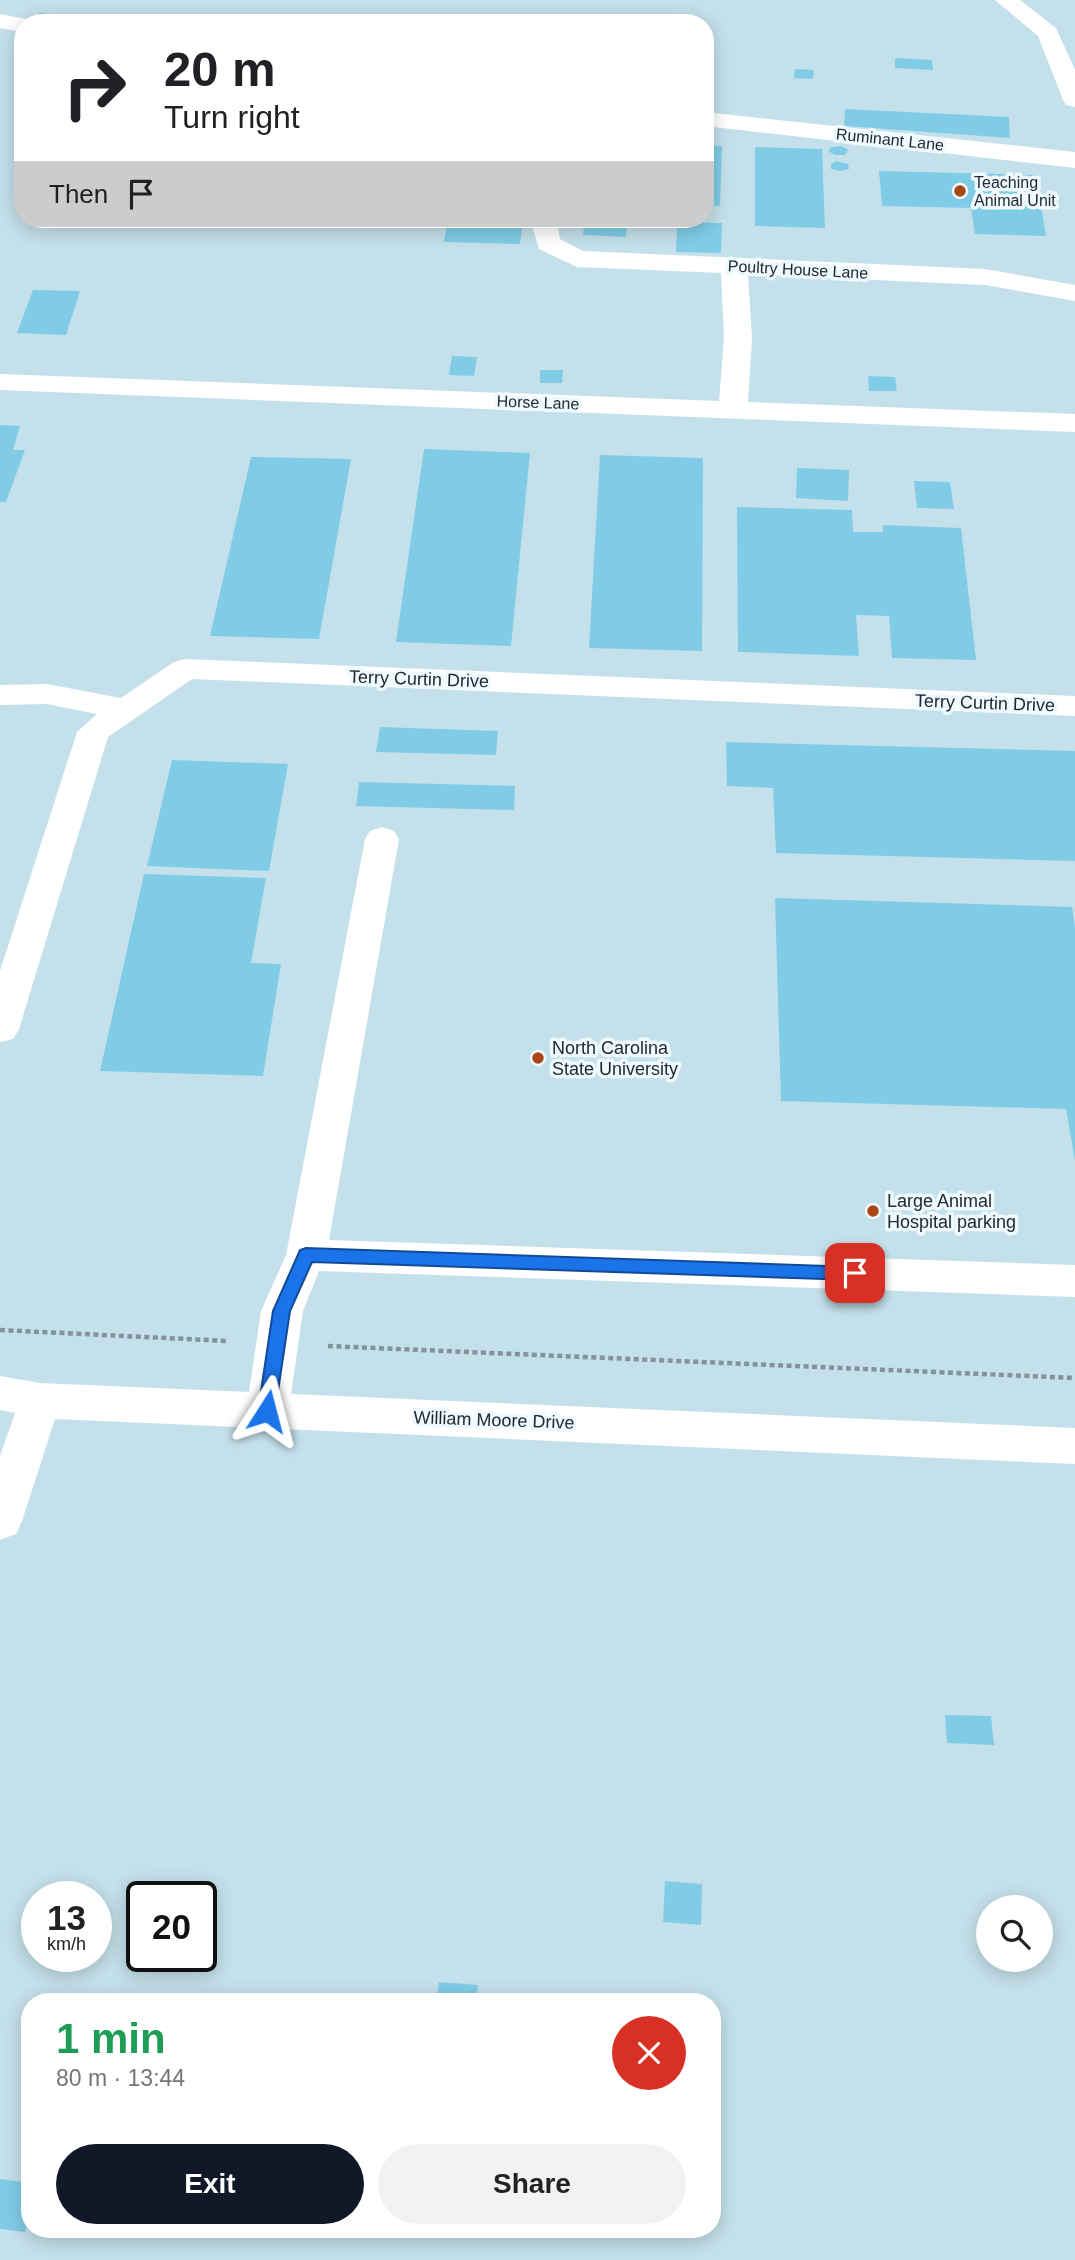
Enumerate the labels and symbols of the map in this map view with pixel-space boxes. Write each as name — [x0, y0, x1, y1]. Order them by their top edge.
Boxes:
street label: Ruminant Lane — [835, 125, 945, 154]
place label: Teaching Animal Unit — [974, 174, 1056, 209]
marker: Teaching Animal Unit — [952, 183, 968, 199]
street label: Poultry House Lane — [727, 257, 869, 282]
street label: Horse Lane — [496, 393, 580, 412]
street label: Terry Curtin Drive — [349, 667, 489, 691]
street label: Terry Curtin Drive — [915, 691, 1055, 715]
place label: North Carolina State University — [552, 1038, 678, 1079]
marker: North Carolina State University — [530, 1050, 546, 1066]
place label: Large Animal Hospital parking — [887, 1191, 1016, 1232]
marker: Large Animal Hospital parking — [865, 1203, 881, 1219]
pin — [825, 1243, 885, 1303]
position arrow — [230, 1374, 304, 1448]
street label: William Moore Drive — [413, 1407, 575, 1433]
speed limit sign: 20 — [126, 1881, 217, 1972]

